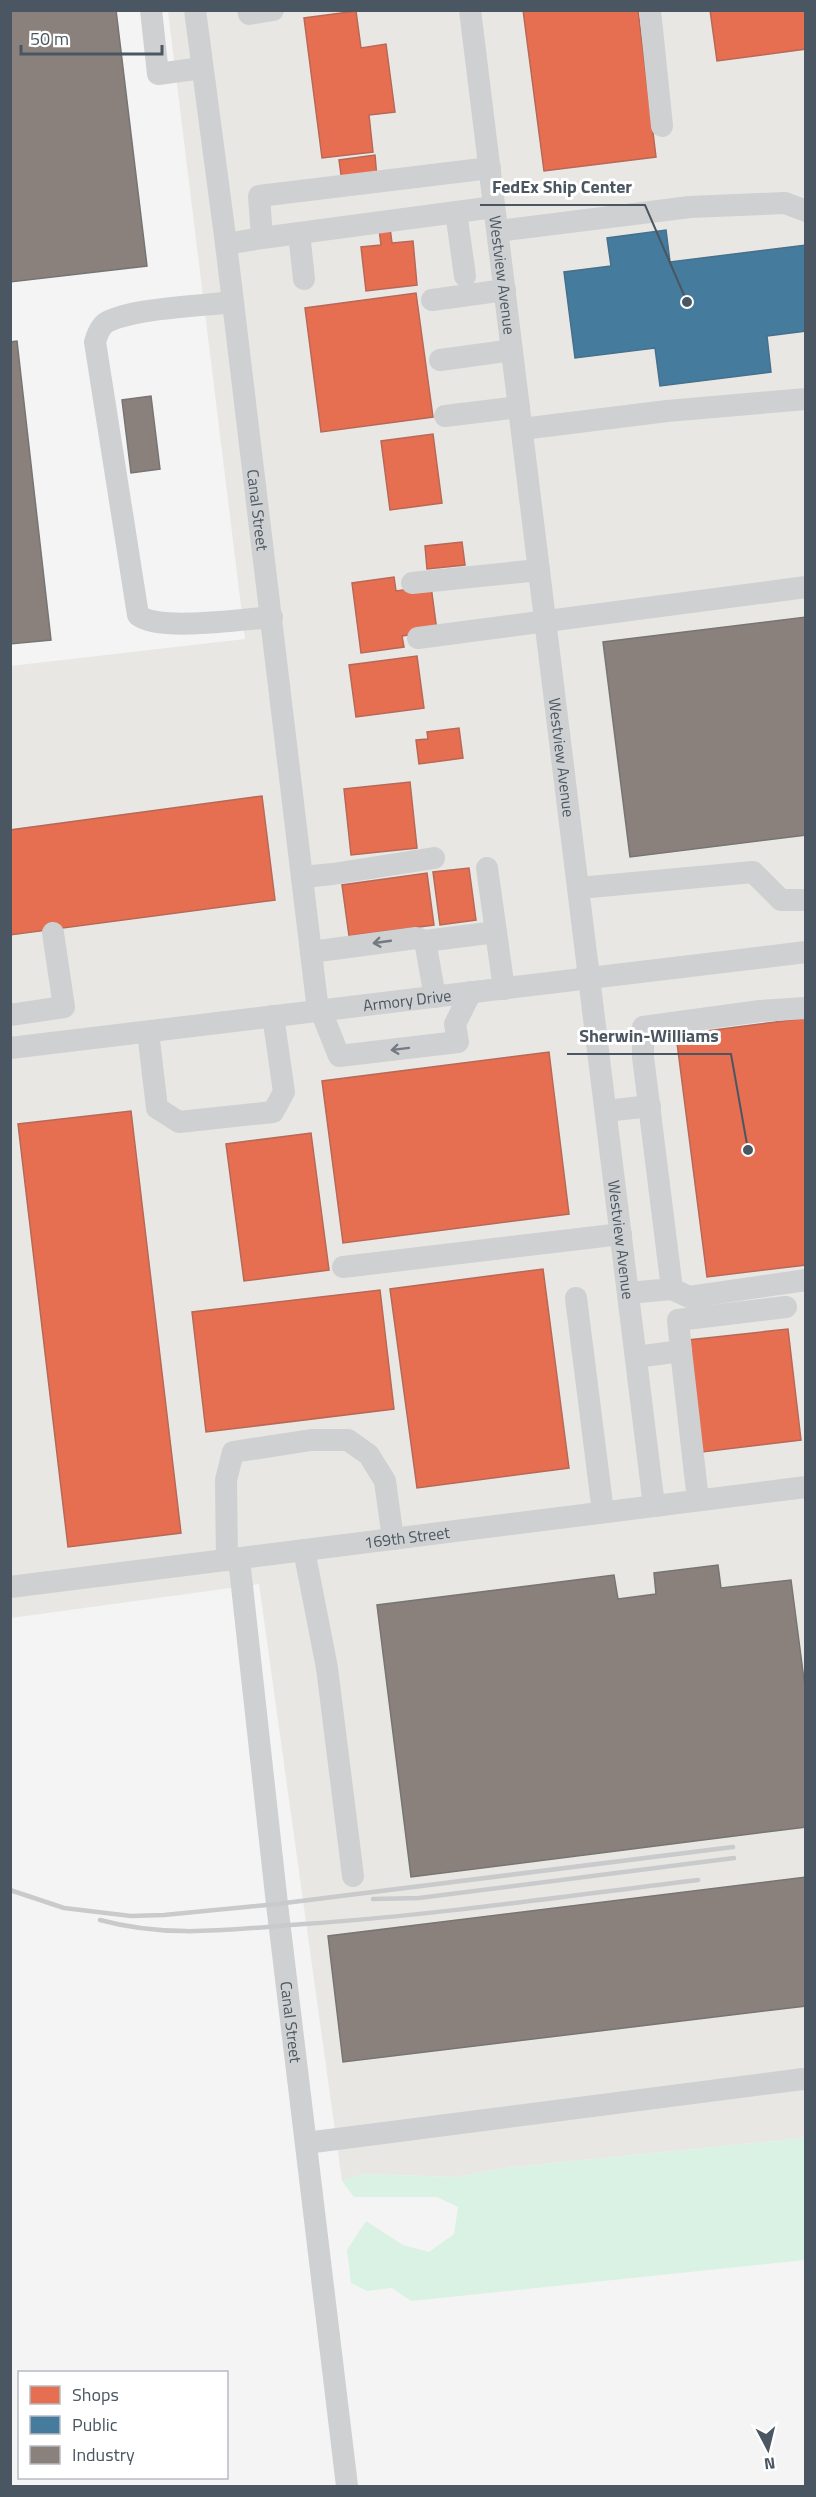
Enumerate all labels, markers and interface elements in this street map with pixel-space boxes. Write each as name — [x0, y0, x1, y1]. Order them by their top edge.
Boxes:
scale bar — [21, 18, 162, 56]
text: 50 m — [30, 25, 69, 52]
callout: FedEx Ship Center — [480, 169, 645, 205]
text: FedEx Ship Center — [492, 173, 632, 200]
street label: Westview Avenue — [483, 214, 522, 336]
street label: Canal Street — [241, 468, 275, 553]
street label: Westview Avenue — [543, 696, 581, 818]
one-way arrow — [373, 937, 393, 948]
street label: Armory Drive — [362, 983, 453, 1017]
callout: Sherwin-Williams — [567, 1018, 731, 1054]
text: Sherwin-Williams — [579, 1022, 719, 1049]
one-way arrow — [391, 1043, 411, 1054]
street label: Westview Avenue — [602, 1179, 640, 1301]
street label: 169th Street — [363, 1520, 451, 1554]
street label: Canal Street — [274, 1980, 308, 2065]
legend — [18, 2371, 228, 2479]
text: Shops — [72, 2381, 119, 2408]
text: Public — [72, 2411, 118, 2438]
north arrow — [738, 2419, 798, 2479]
text: Industry — [72, 2441, 135, 2468]
text: N — [763, 2451, 777, 2476]

